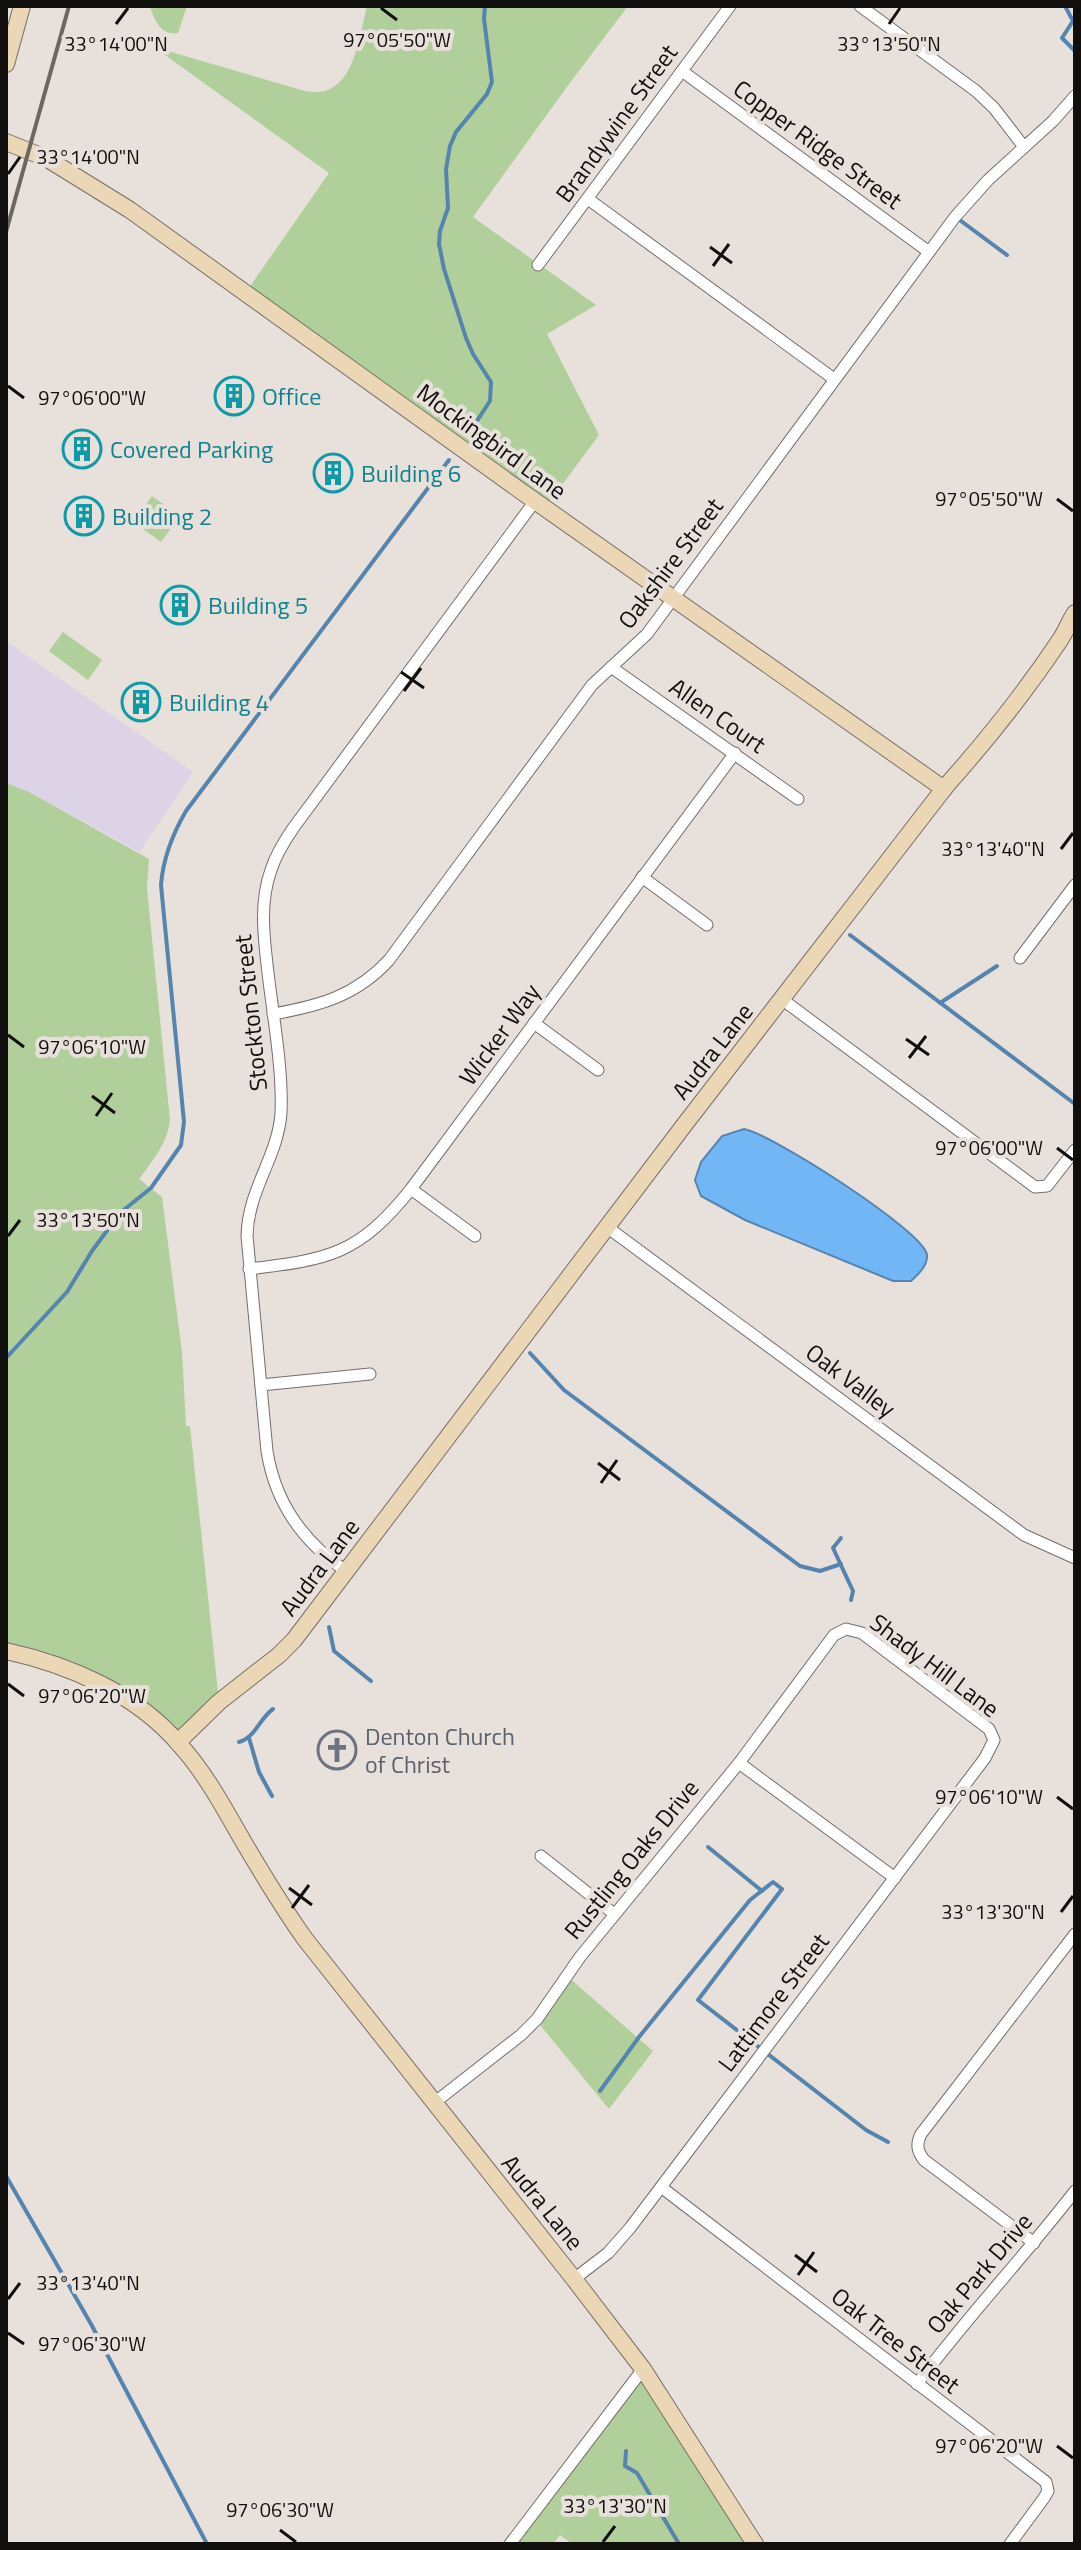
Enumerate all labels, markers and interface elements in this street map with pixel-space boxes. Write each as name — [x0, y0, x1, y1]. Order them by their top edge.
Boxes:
text: 97°05'50"W — [343, 24, 451, 55]
text: 33°14'00"N — [64, 28, 168, 59]
text: 33°13'50"N — [837, 28, 941, 59]
street label: Brandywine Street — [546, 36, 686, 210]
street label: Copper Ridge Street — [726, 70, 910, 218]
text: 33°14'00"N — [36, 141, 140, 172]
street label: Mockingbird Lane — [410, 374, 574, 508]
building icon: Office — [213, 375, 255, 417]
place label: Office — [262, 378, 321, 414]
text: 97°06'00"W — [38, 382, 146, 413]
building icon: Covered Parking — [61, 428, 103, 470]
place label: Covered Parking — [110, 431, 273, 467]
building icon: Building 6 — [312, 452, 354, 494]
place label: Building 6 — [361, 455, 461, 491]
text: 97°05'50"W — [935, 483, 1043, 514]
street label: Oakshire Street — [609, 489, 732, 636]
building icon: Building 2 — [63, 495, 105, 537]
place label: Building 2 — [112, 498, 212, 534]
building icon: Building 5 — [159, 584, 201, 626]
place label: Building 5 — [208, 587, 308, 623]
street label: Allen Court — [662, 669, 774, 762]
building icon: Building 4 — [120, 681, 162, 723]
place label: Building 4 — [169, 684, 269, 720]
text: 33°13'40"N — [941, 833, 1045, 864]
street label: Stockton Street — [224, 932, 276, 1093]
street label: Wicker Way — [450, 975, 549, 1092]
street label: Audra Lane — [663, 995, 761, 1107]
text: 97°06'10"W — [38, 1031, 146, 1062]
text: 97°06'00"W — [935, 1132, 1043, 1163]
text: 33°13'50"N — [36, 1204, 140, 1235]
street label: Oak Valley — [798, 1334, 904, 1426]
street label: Audra Lane — [270, 1511, 368, 1623]
street label: Shady Hill Lane — [863, 1604, 1007, 1726]
text: 97°06'20"W — [38, 1680, 146, 1711]
place label: Denton Church of Christ — [365, 1718, 515, 1782]
church icon: Denton Church of Christ — [316, 1729, 358, 1771]
street label: Rustling Oaks Drive — [555, 1771, 707, 1947]
text: 97°06'10"W — [935, 1781, 1043, 1812]
text: 33°13'30"N — [941, 1896, 1045, 1927]
street label: Lattimore Street — [709, 1925, 838, 2079]
street label: Audra Lane — [493, 2146, 593, 2258]
street label: Oak Park Drive — [918, 2205, 1040, 2341]
text: 33°13'40"N — [36, 2267, 140, 2298]
street label: Oak Tree Street — [824, 2278, 968, 2402]
text: 97°06'30"W — [38, 2328, 146, 2359]
text: 97°06'20"W — [935, 2430, 1043, 2461]
text: 33°13'30"N — [563, 2490, 667, 2521]
text: 97°06'30"W — [226, 2494, 334, 2525]

